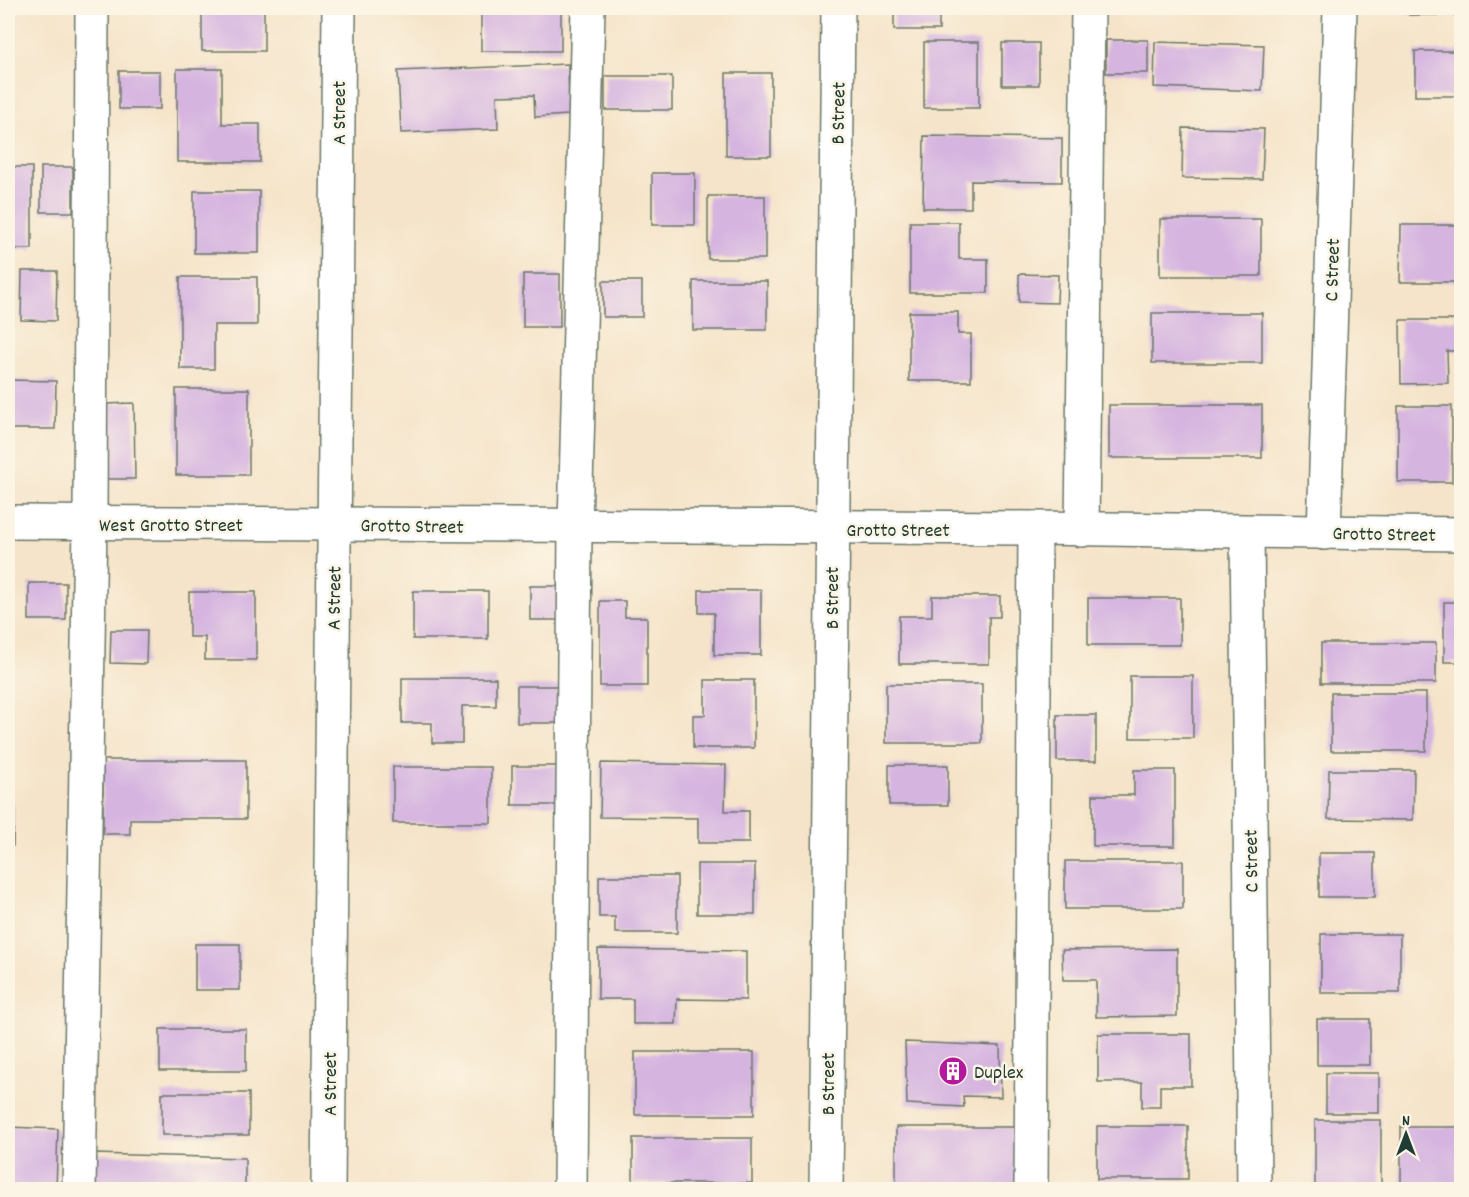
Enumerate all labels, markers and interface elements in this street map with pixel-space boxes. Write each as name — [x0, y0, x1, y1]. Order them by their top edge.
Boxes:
street label: A Street — [327, 81, 355, 145]
street label: B Street — [825, 81, 855, 145]
street label: C Street — [1319, 238, 1349, 302]
street label: West Grotto Street — [99, 513, 243, 541]
street label: Grotto Street — [360, 513, 464, 543]
street label: Grotto Street — [846, 518, 950, 546]
street label: Grotto Street — [1332, 521, 1436, 551]
street label: A Street — [321, 566, 351, 630]
street label: B Street — [820, 567, 848, 629]
street label: C Street — [1238, 829, 1268, 893]
street label: A Street — [318, 1052, 346, 1116]
street label: B Street — [816, 1053, 844, 1115]
building icon: Duplex — [937, 1055, 969, 1087]
place label: Duplex — [974, 1060, 1024, 1088]
north arrow — [1376, 1104, 1436, 1164]
text: N — [1402, 1110, 1410, 1133]

